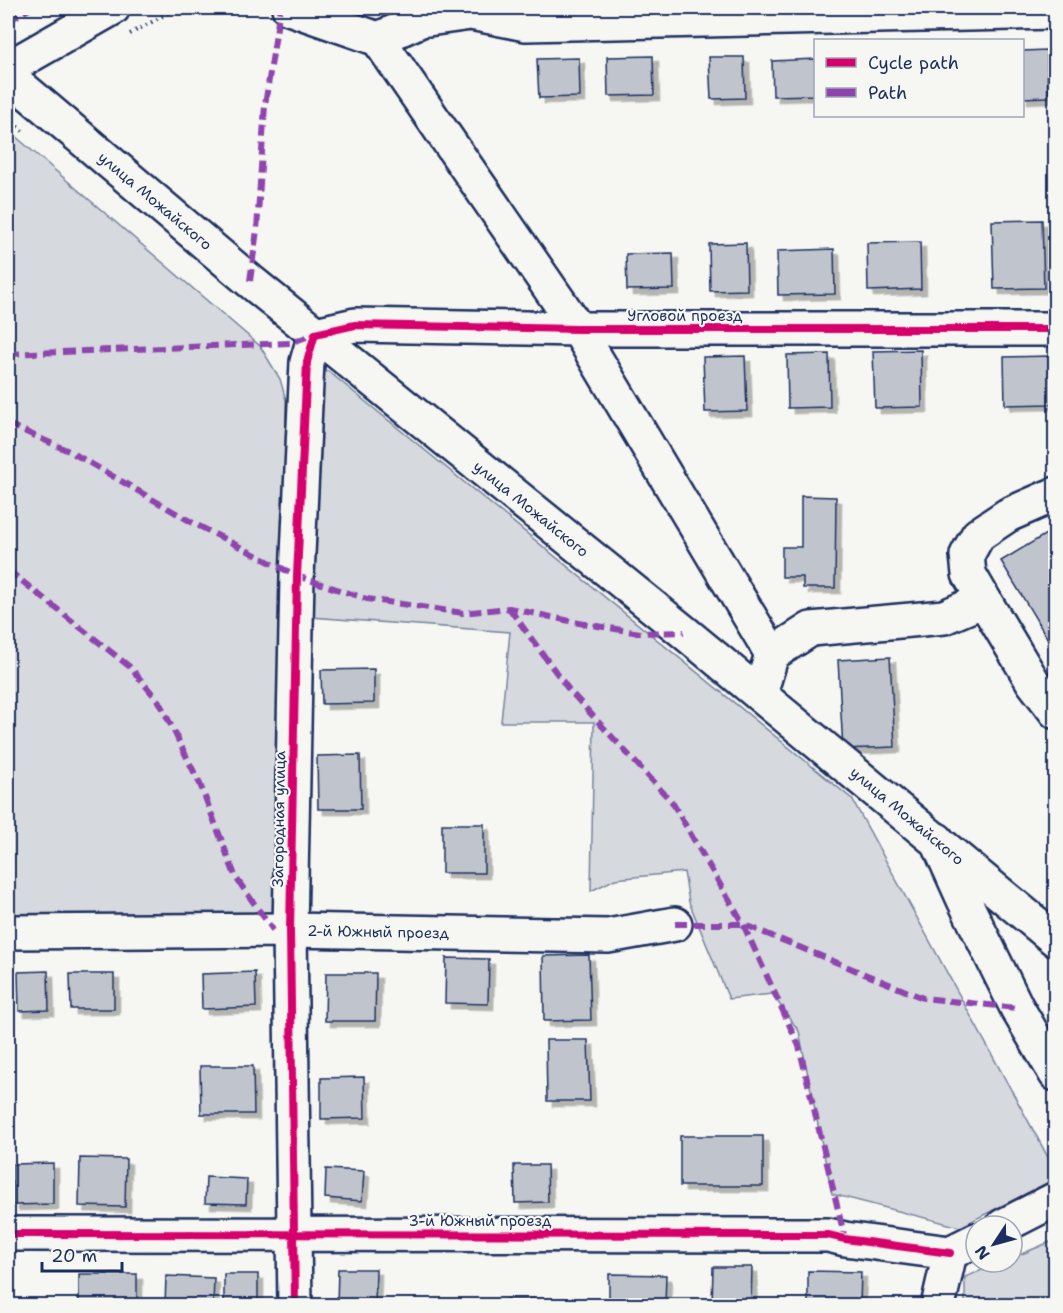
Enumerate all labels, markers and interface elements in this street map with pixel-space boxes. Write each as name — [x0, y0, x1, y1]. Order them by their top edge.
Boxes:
legend — [814, 39, 1024, 117]
text: Cycle path — [868, 51, 959, 75]
text: Path — [868, 81, 907, 105]
street label: улица Можайского — [94, 147, 216, 255]
street label: Угловой проезд — [627, 306, 743, 326]
street label: улица Можайского — [469, 456, 593, 562]
street label: Загородная улица — [268, 750, 290, 887]
street label: улица Можайского — [846, 762, 968, 870]
street label: 2-й Южный проезд — [307, 921, 450, 943]
street label: 3-й Южный проезд — [409, 1211, 552, 1231]
north arrow — [964, 1214, 1024, 1274]
scale bar — [42, 1235, 122, 1273]
text: N — [970, 1241, 994, 1264]
text: 20 m — [51, 1244, 97, 1268]

